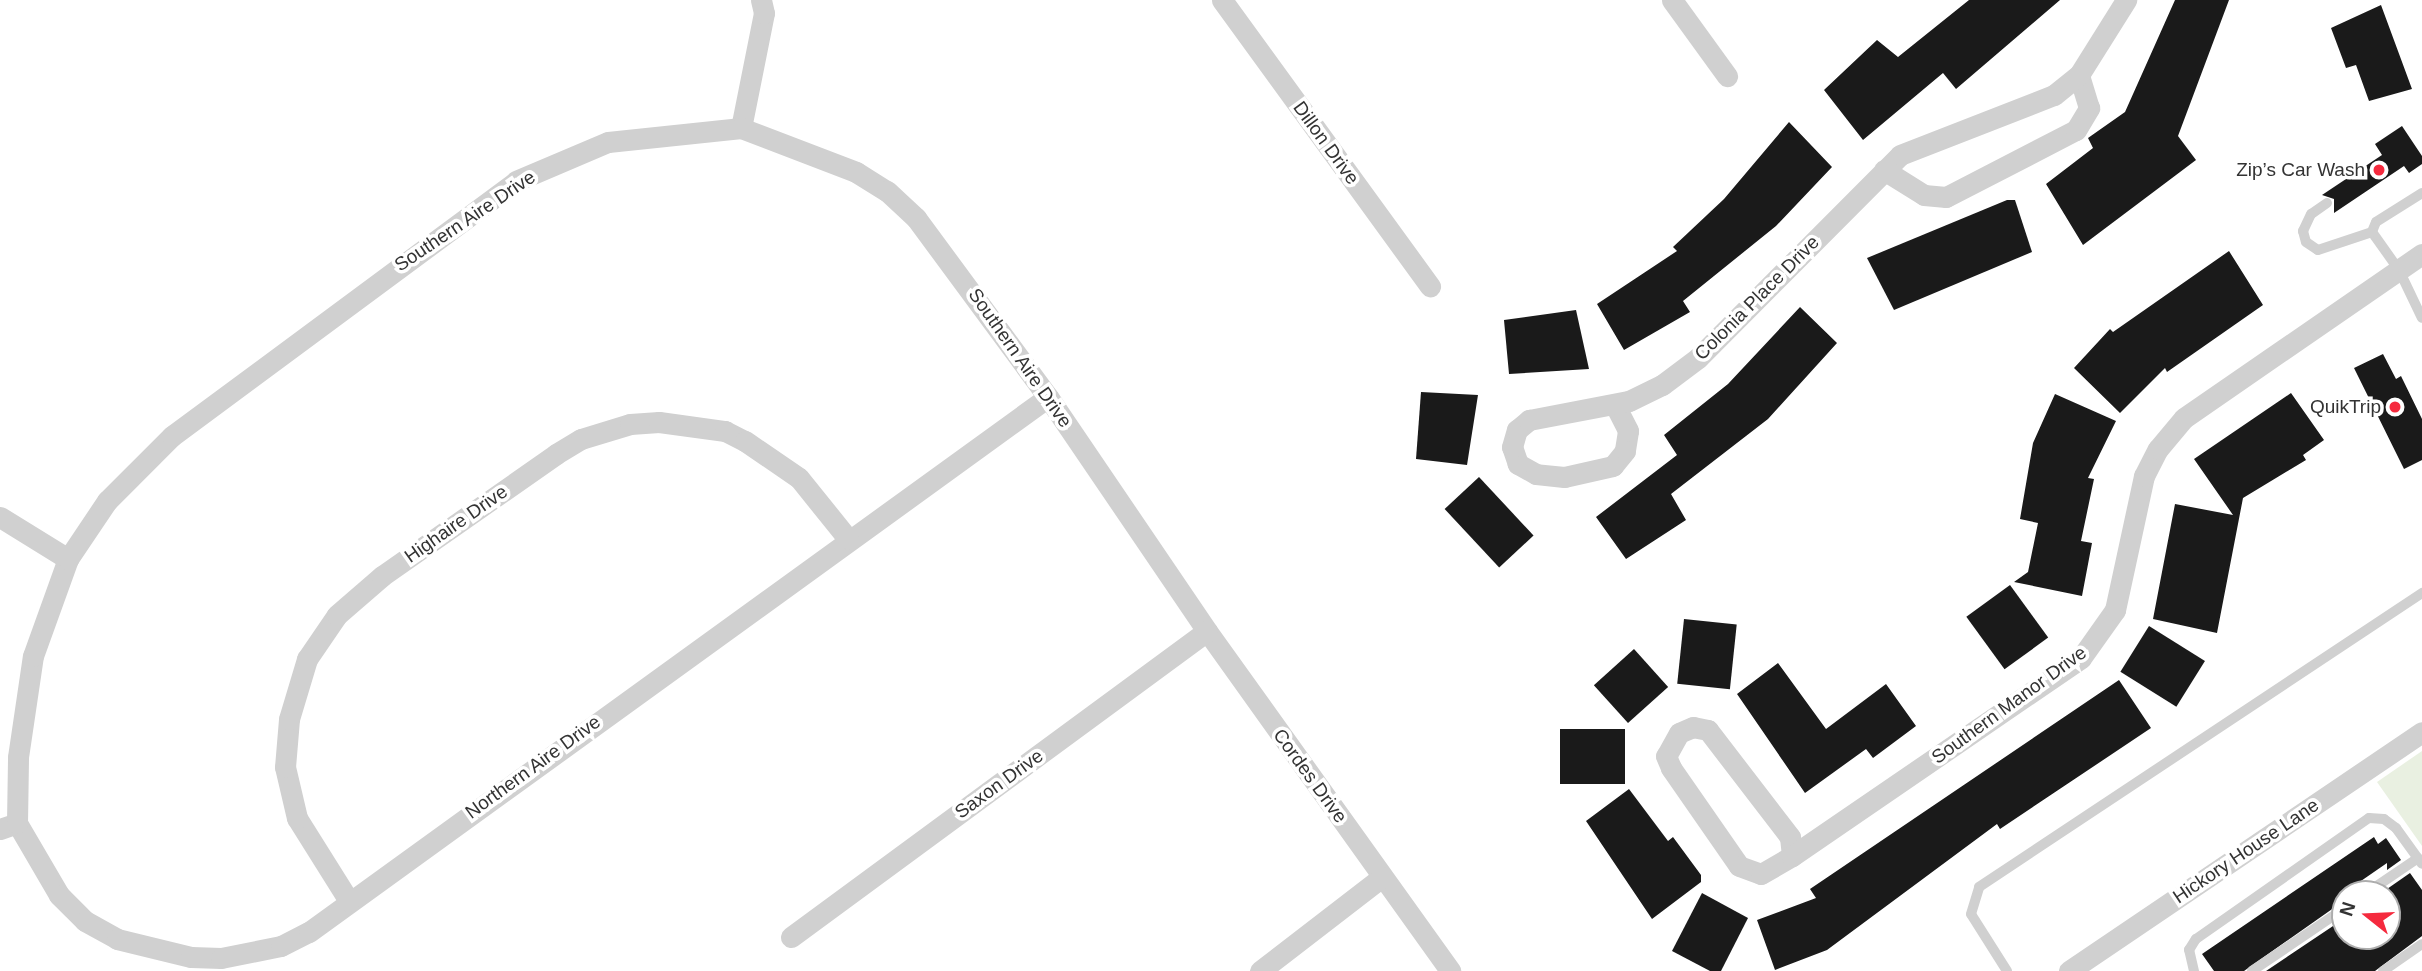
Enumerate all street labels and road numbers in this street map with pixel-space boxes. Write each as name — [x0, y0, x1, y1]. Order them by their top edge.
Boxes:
street label: Dillon Drive — [1288, 97, 1364, 189]
street label: Southern Aire Drive — [390, 165, 540, 277]
street label: Colonia Place Drive — [1690, 231, 1824, 365]
street label: Southern Aire Drive — [963, 284, 1077, 432]
street label: Highaire Drive — [400, 480, 512, 568]
street label: Southern Manor Drive — [1927, 641, 2091, 769]
street label: Northern Aire Drive — [461, 710, 605, 824]
street label: Cordes Drive — [1268, 724, 1352, 828]
street label: Saxon Drive — [950, 744, 1048, 824]
street label: Hickory House Lane — [2169, 794, 2323, 908]

